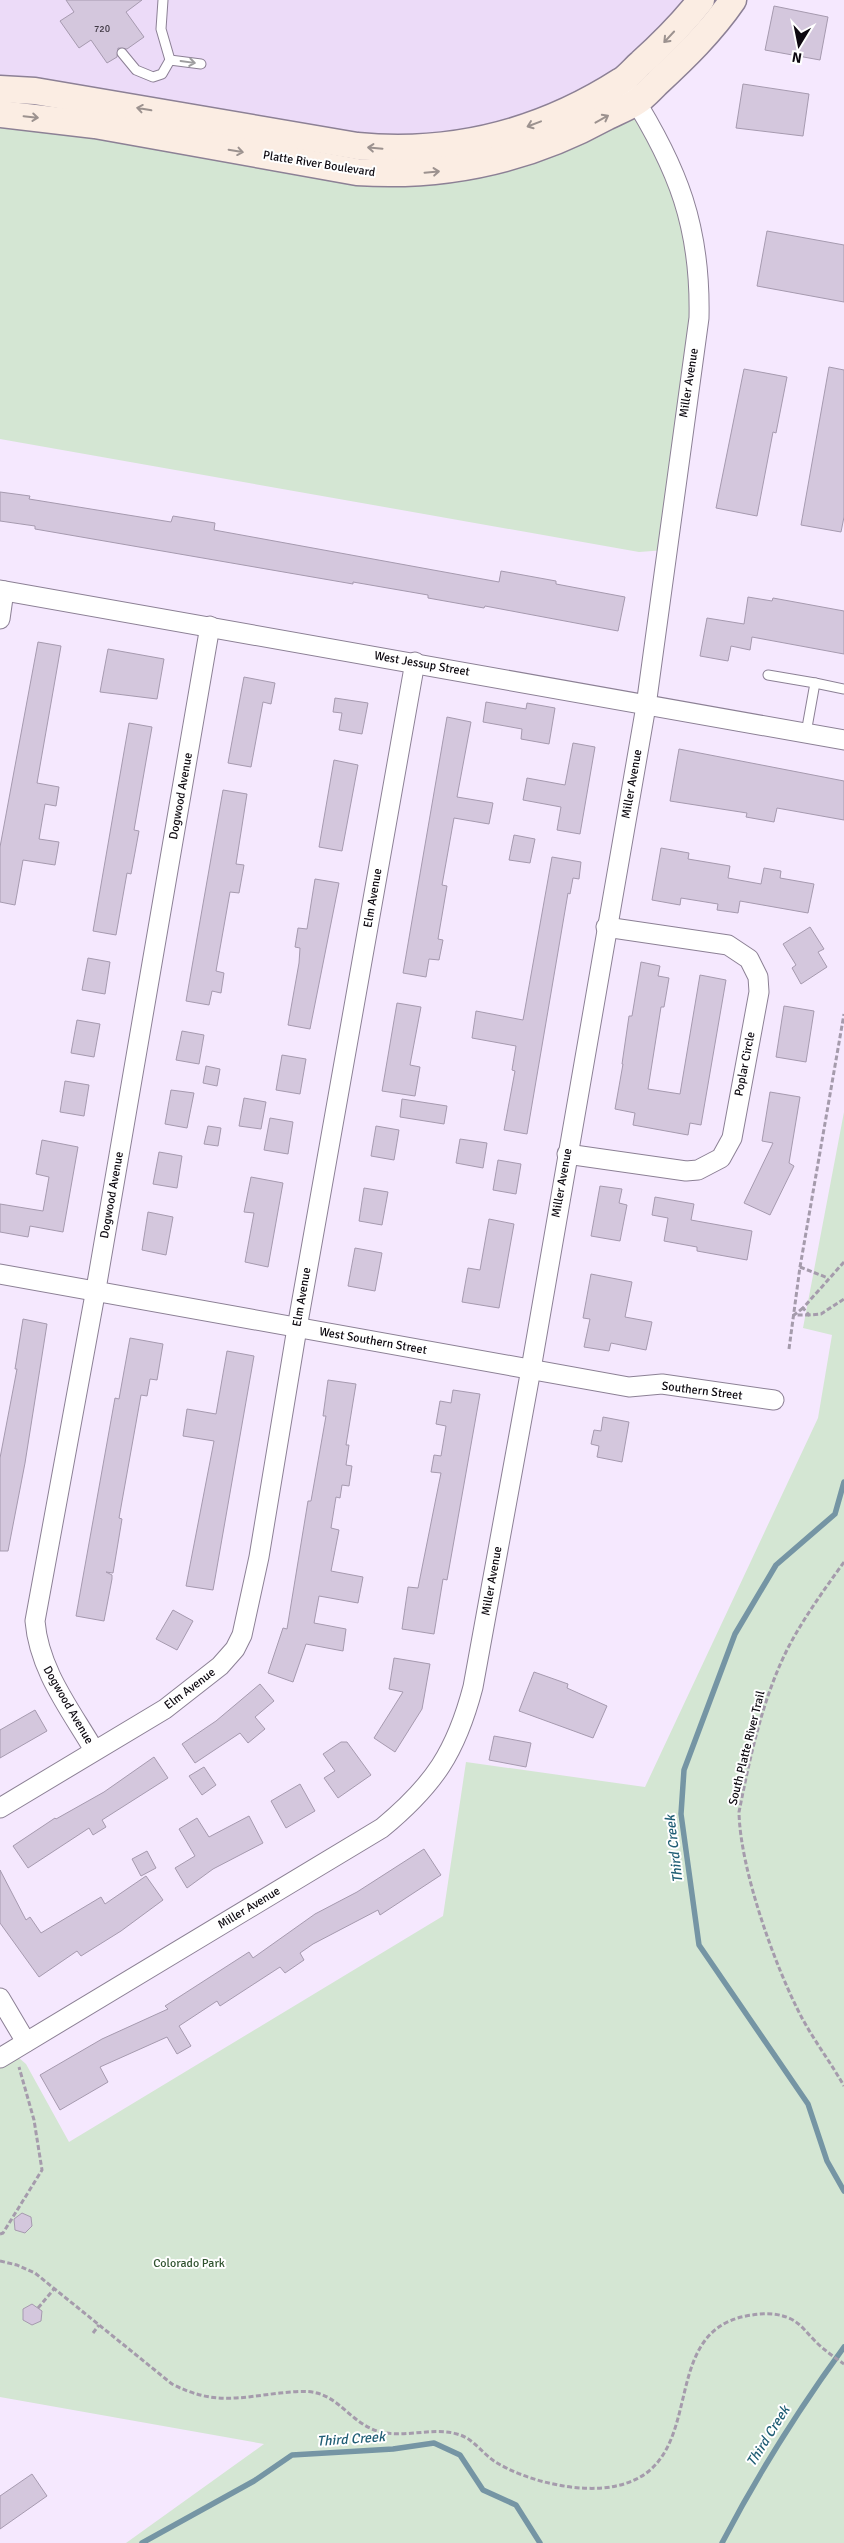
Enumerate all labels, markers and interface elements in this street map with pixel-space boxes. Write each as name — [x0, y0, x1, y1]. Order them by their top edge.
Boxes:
north arrow — [774, 20, 824, 70]
house number: 720 — [94, 23, 110, 35]
one-way arrow — [663, 30, 675, 43]
text: N — [791, 48, 803, 67]
one-way arrow — [180, 57, 196, 67]
one-way arrow — [137, 104, 153, 114]
one-way arrow — [23, 112, 39, 121]
one-way arrow — [594, 114, 609, 124]
one-way arrow — [527, 120, 542, 130]
one-way arrow — [367, 143, 383, 152]
one-way arrow — [228, 146, 244, 156]
street label: Platte River Boulevard — [262, 148, 376, 180]
one-way arrow — [423, 168, 439, 177]
street label: Miller Avenue — [676, 347, 702, 419]
street label: West Jessup Street — [373, 648, 471, 680]
street label: Miller Avenue — [619, 748, 645, 820]
street label: Dogwood Avenue — [166, 751, 196, 841]
street label: Elm Avenue — [360, 867, 386, 929]
street label: Poplar Circle — [731, 1030, 759, 1098]
street label: Miller Avenue — [549, 1147, 575, 1219]
street label: Dogwood Avenue — [97, 1150, 127, 1240]
street label: Elm Avenue — [289, 1266, 315, 1328]
street label: West Southern Street — [318, 1324, 428, 1358]
street label: Southern Street — [661, 1379, 743, 1403]
street label: Miller Avenue — [479, 1545, 505, 1617]
street label: Dogwood Avenue — [40, 1663, 96, 1747]
street label: Elm Avenue — [162, 1665, 218, 1713]
street label: South Platte River Trail — [726, 1689, 769, 1807]
water label: Third Creek — [661, 1812, 687, 1884]
street label: Miller Avenue — [215, 1883, 283, 1933]
park label: Colorado Park — [153, 2256, 225, 2271]
water label: Third Creek — [743, 2401, 794, 2469]
water label: Third Creek — [316, 2428, 388, 2450]

